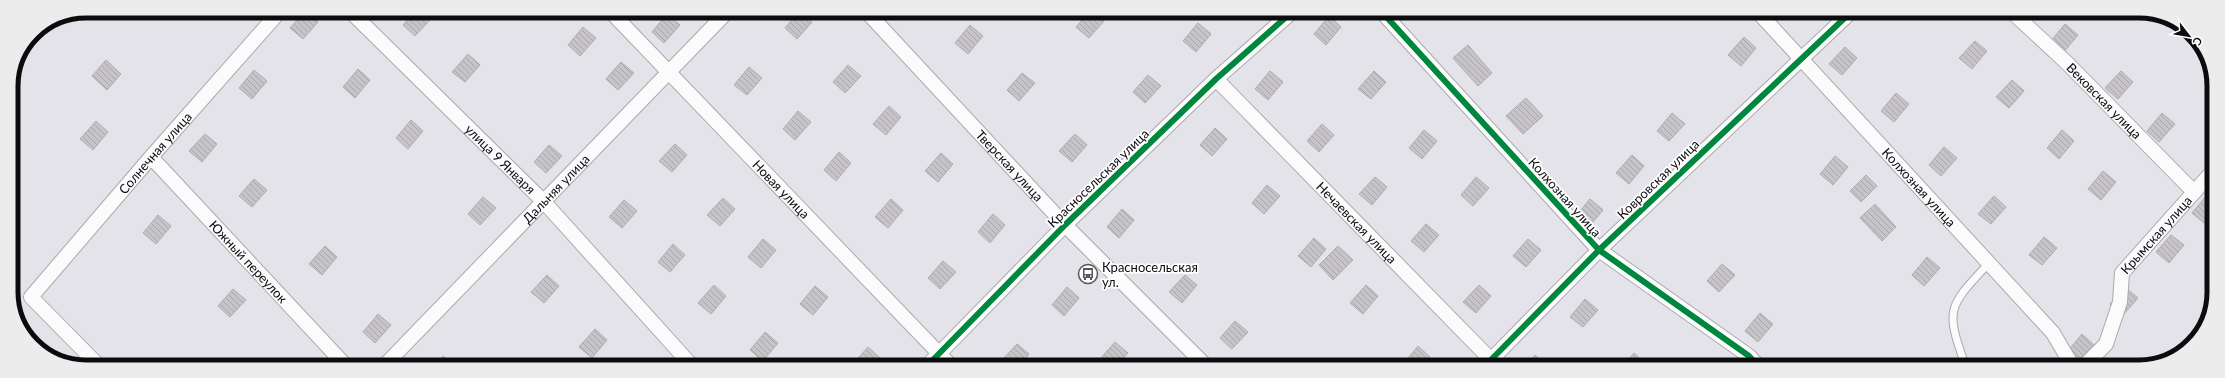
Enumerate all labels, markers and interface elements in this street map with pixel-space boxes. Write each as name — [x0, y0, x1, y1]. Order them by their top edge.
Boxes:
north arrow — [2169, 16, 2209, 56]
text: С — [2190, 35, 2205, 48]
street label: Вековская улица — [2063, 59, 2145, 142]
street label: Солнечная улица — [115, 109, 195, 197]
street label: улица 9 Января — [462, 121, 539, 197]
street label: Красносельская улица — [1044, 125, 1152, 231]
street label: Тверская улица — [973, 127, 1047, 204]
street label: Ковровская улица — [1614, 136, 1702, 222]
street label: Колхозная улица — [1879, 145, 1959, 230]
street label: Дальняя улица — [519, 151, 593, 226]
street label: Колхозная улица — [1525, 154, 1605, 240]
street label: Новая улица — [749, 156, 813, 222]
street label: Нечаевская улица — [1313, 179, 1400, 267]
street label: Крымская улица — [2117, 193, 2195, 277]
street label: Южный переулок — [206, 217, 291, 306]
place label: Красносельская ул. — [1102, 259, 1198, 290]
bus stop icon: Красносельская ул. — [1077, 263, 1099, 285]

